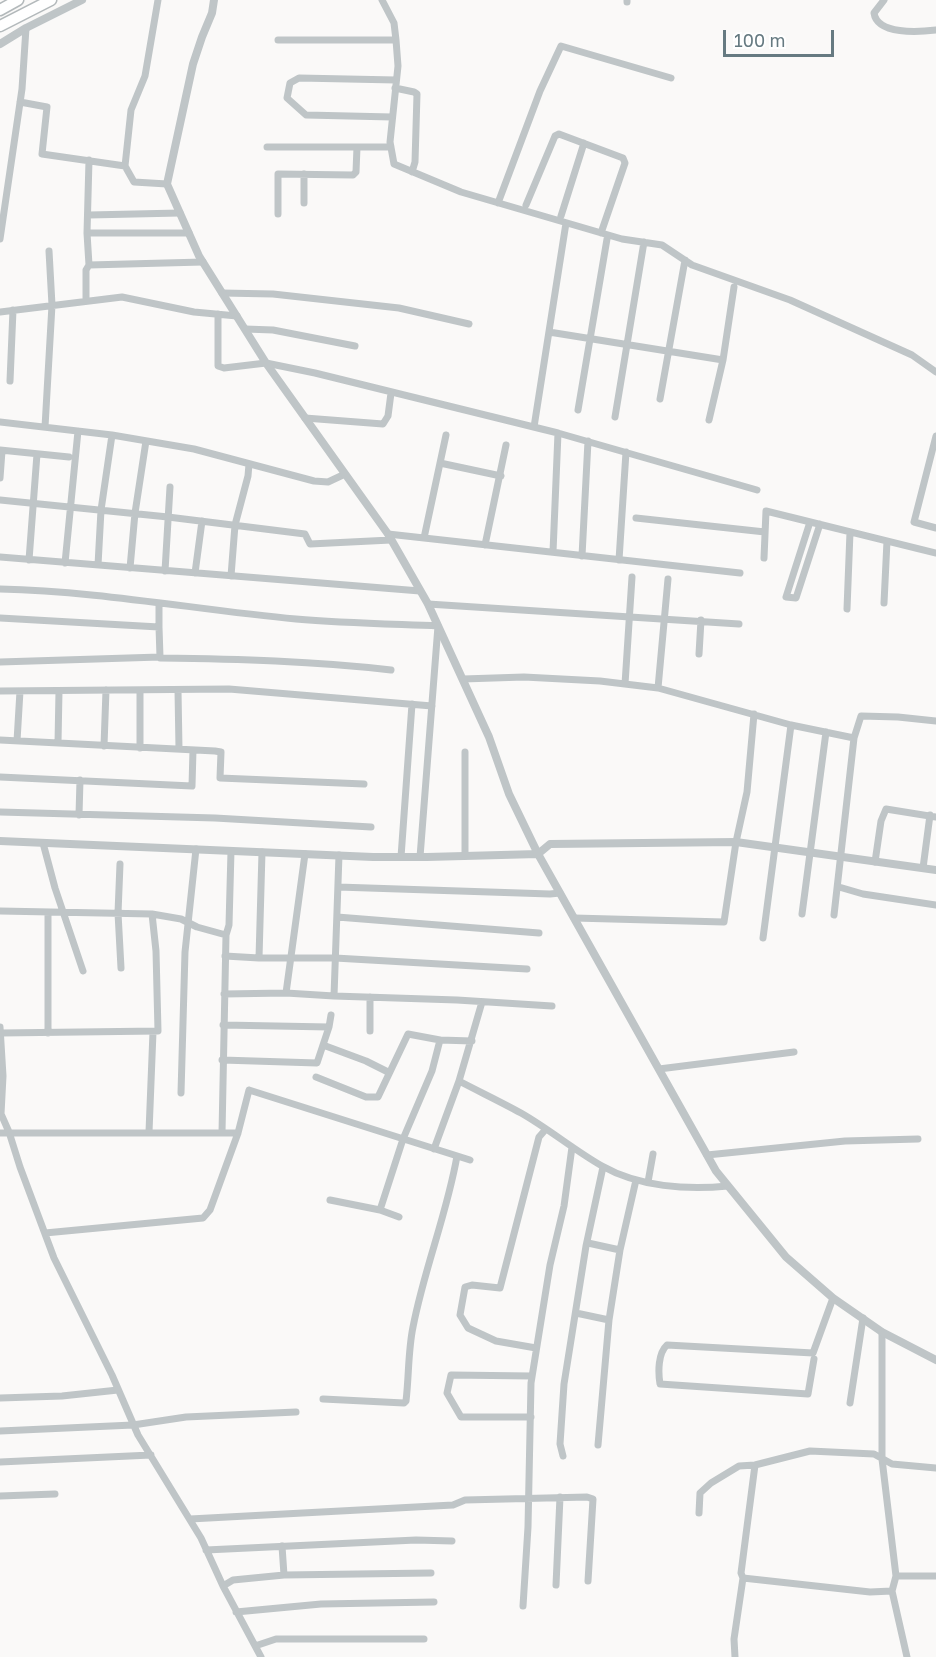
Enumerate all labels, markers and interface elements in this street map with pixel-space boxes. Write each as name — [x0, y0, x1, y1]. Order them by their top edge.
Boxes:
scale bar — [726, 18, 837, 56]
text: 100 m — [734, 29, 785, 51]

